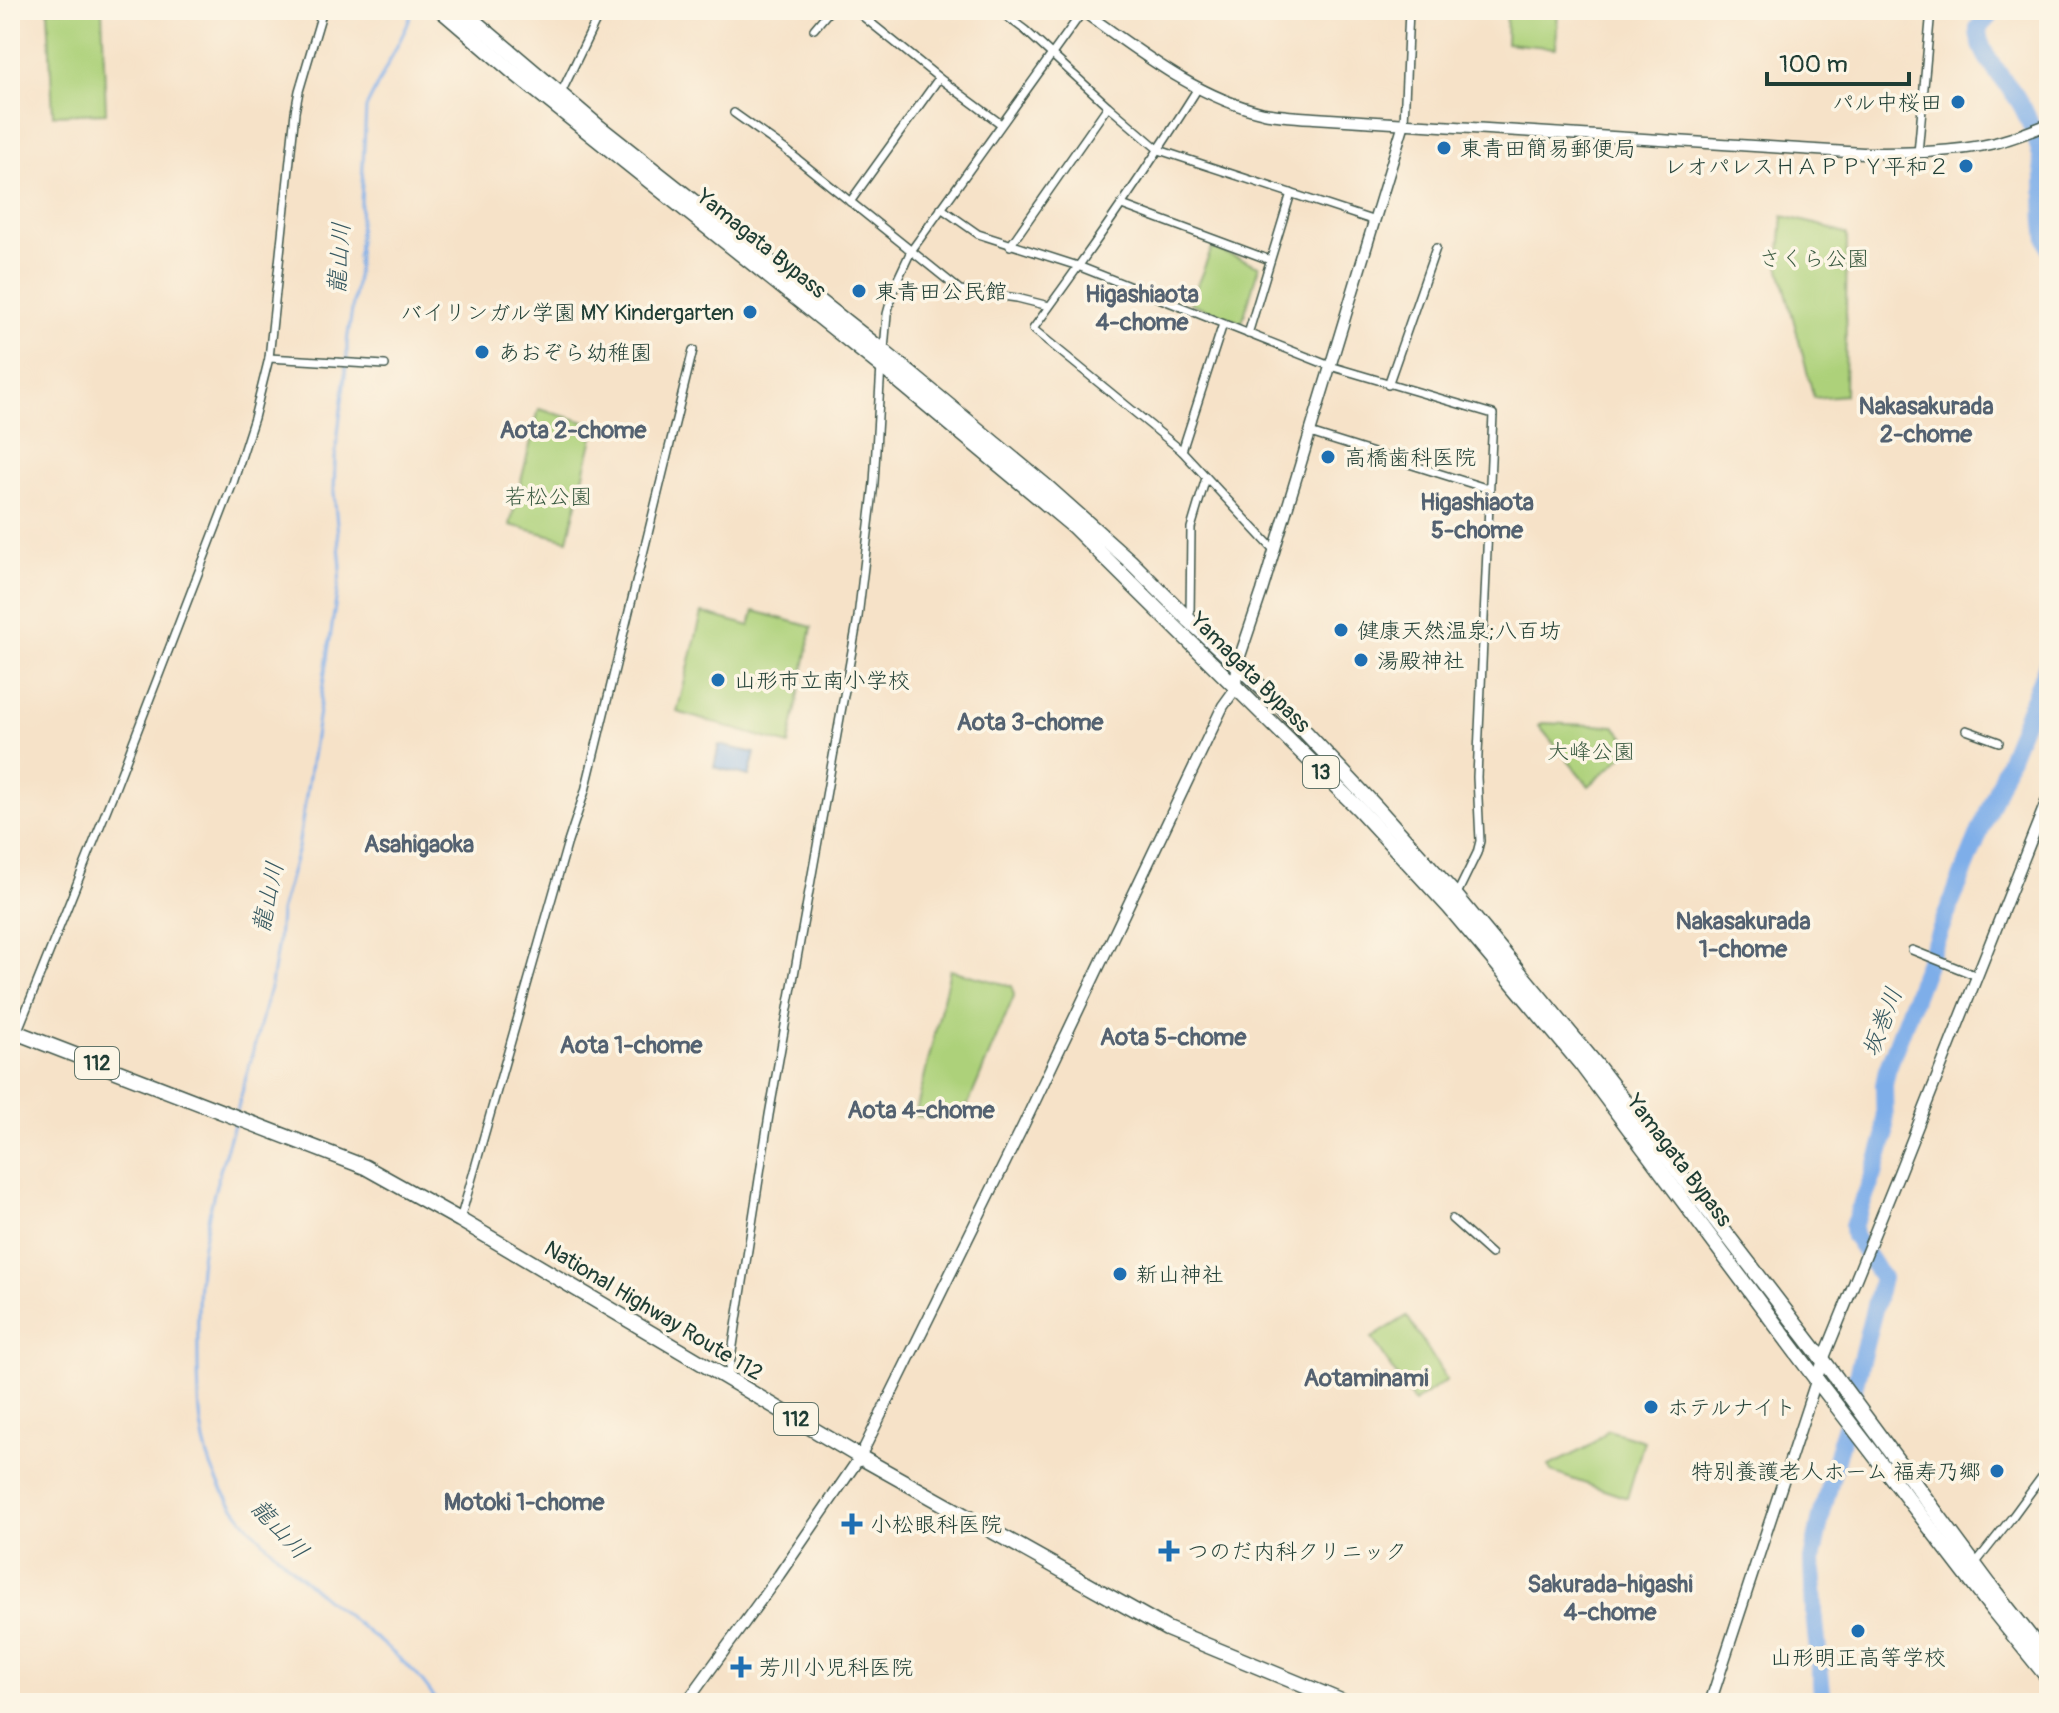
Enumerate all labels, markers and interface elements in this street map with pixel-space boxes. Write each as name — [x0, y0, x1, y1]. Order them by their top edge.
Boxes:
scale bar — [1767, 36, 1909, 86]
text: 100 m — [1779, 50, 1848, 79]
place label: パル中桜田 — [1832, 89, 1942, 117]
marker: パル中桜田 — [1949, 93, 1967, 111]
place label: 東青田簡易郵便局 — [1460, 135, 1636, 163]
marker: 東青田簡易郵便局 — [1435, 139, 1453, 157]
place label: レオパレスＨＡＰＰＹ平和２ — [1664, 153, 1950, 181]
marker: レオパレスＨＡＰＰＹ平和２ — [1957, 157, 1975, 175]
street label: Yamagata Bypass — [690, 182, 832, 305]
water label: 龍山川 — [323, 221, 356, 295]
park label: さくら公園 — [1759, 245, 1869, 273]
place label: 東青田公民館 — [875, 278, 1007, 306]
district label: Higashiaota 4-chome — [1085, 280, 1199, 337]
marker: 東青田公民館 — [850, 282, 868, 300]
place label: バイリンガル学園 MY Kindergarten — [400, 299, 734, 327]
marker: バイリンガル学園 MY Kindergarten — [741, 303, 759, 321]
place label: あおぞら幼稚園 — [498, 339, 652, 367]
marker: あおぞら幼稚園 — [473, 343, 491, 361]
district label: Nakasakurada 2-chome — [1858, 392, 1994, 449]
district label: Aota 2-chome — [500, 416, 648, 445]
place label: 高橋歯科医院 — [1344, 444, 1476, 472]
marker: 高橋歯科医院 — [1319, 448, 1337, 466]
park label: 若松公園 — [504, 483, 592, 511]
district label: Higashiaota 5-chome — [1420, 488, 1534, 545]
street label: Yamagata Bypass — [1184, 606, 1316, 739]
place label: 健康天然温泉;八百坊 — [1357, 617, 1561, 645]
marker: 健康天然温泉;八百坊 — [1332, 621, 1350, 639]
place label: 湯殿神社 — [1377, 647, 1465, 675]
marker: 湯殿神社 — [1352, 651, 1370, 669]
place label: 山形市立南小学校 — [734, 667, 910, 695]
marker: 山形市立南小学校 — [709, 671, 727, 689]
district label: Aota 3-chome — [957, 708, 1105, 737]
park label: 大峰公園 — [1547, 738, 1635, 766]
road number: 13 — [1303, 756, 1339, 788]
district label: Asahigaoka — [364, 830, 474, 859]
water label: 龍山川 — [247, 859, 290, 935]
district label: Nakasakurada 1-chome — [1675, 907, 1811, 964]
water label: 坂巻川 — [1856, 983, 1909, 1061]
district label: Aota 5-chome — [1100, 1023, 1247, 1052]
district label: Aota 1-chome — [560, 1031, 704, 1060]
road number: 112 — [75, 1047, 119, 1079]
street label: Yamagata Bypass — [1620, 1088, 1738, 1232]
district label: Aota 4-chome — [847, 1096, 996, 1125]
street label: National Highway Route 112 — [539, 1235, 768, 1387]
place label: 新山神社 — [1136, 1261, 1224, 1289]
marker: 新山神社 — [1111, 1265, 1129, 1283]
district label: Aotaminami — [1304, 1364, 1428, 1393]
place label: ホテルナイト — [1667, 1394, 1796, 1422]
marker: ホテルナイト — [1642, 1398, 1660, 1416]
road number: 112 — [774, 1403, 818, 1435]
place label: 特別養護老人ホーム 福寿乃郷 — [1691, 1458, 1981, 1486]
marker: 特別養護老人ホーム 福寿乃郷 — [1988, 1462, 2006, 1480]
district label: Motoki 1-chome — [444, 1488, 605, 1517]
water label: 龍山川 — [244, 1493, 315, 1566]
place label: 小松眼科医院 — [870, 1511, 1002, 1539]
marker: 小松眼科医院 — [841, 1513, 863, 1535]
place label: つのだ内科クリニック — [1187, 1538, 1407, 1566]
marker: つのだ内科クリニック — [1158, 1540, 1180, 1562]
district label: Sakurada-higashi 4-chome — [1527, 1570, 1693, 1627]
marker: 山形明正高等学校 — [1849, 1622, 1867, 1640]
place label: 山形明正高等学校 — [1770, 1644, 1946, 1672]
place label: 芳川小児科医院 — [759, 1654, 913, 1682]
marker: 芳川小児科医院 — [730, 1656, 752, 1678]

